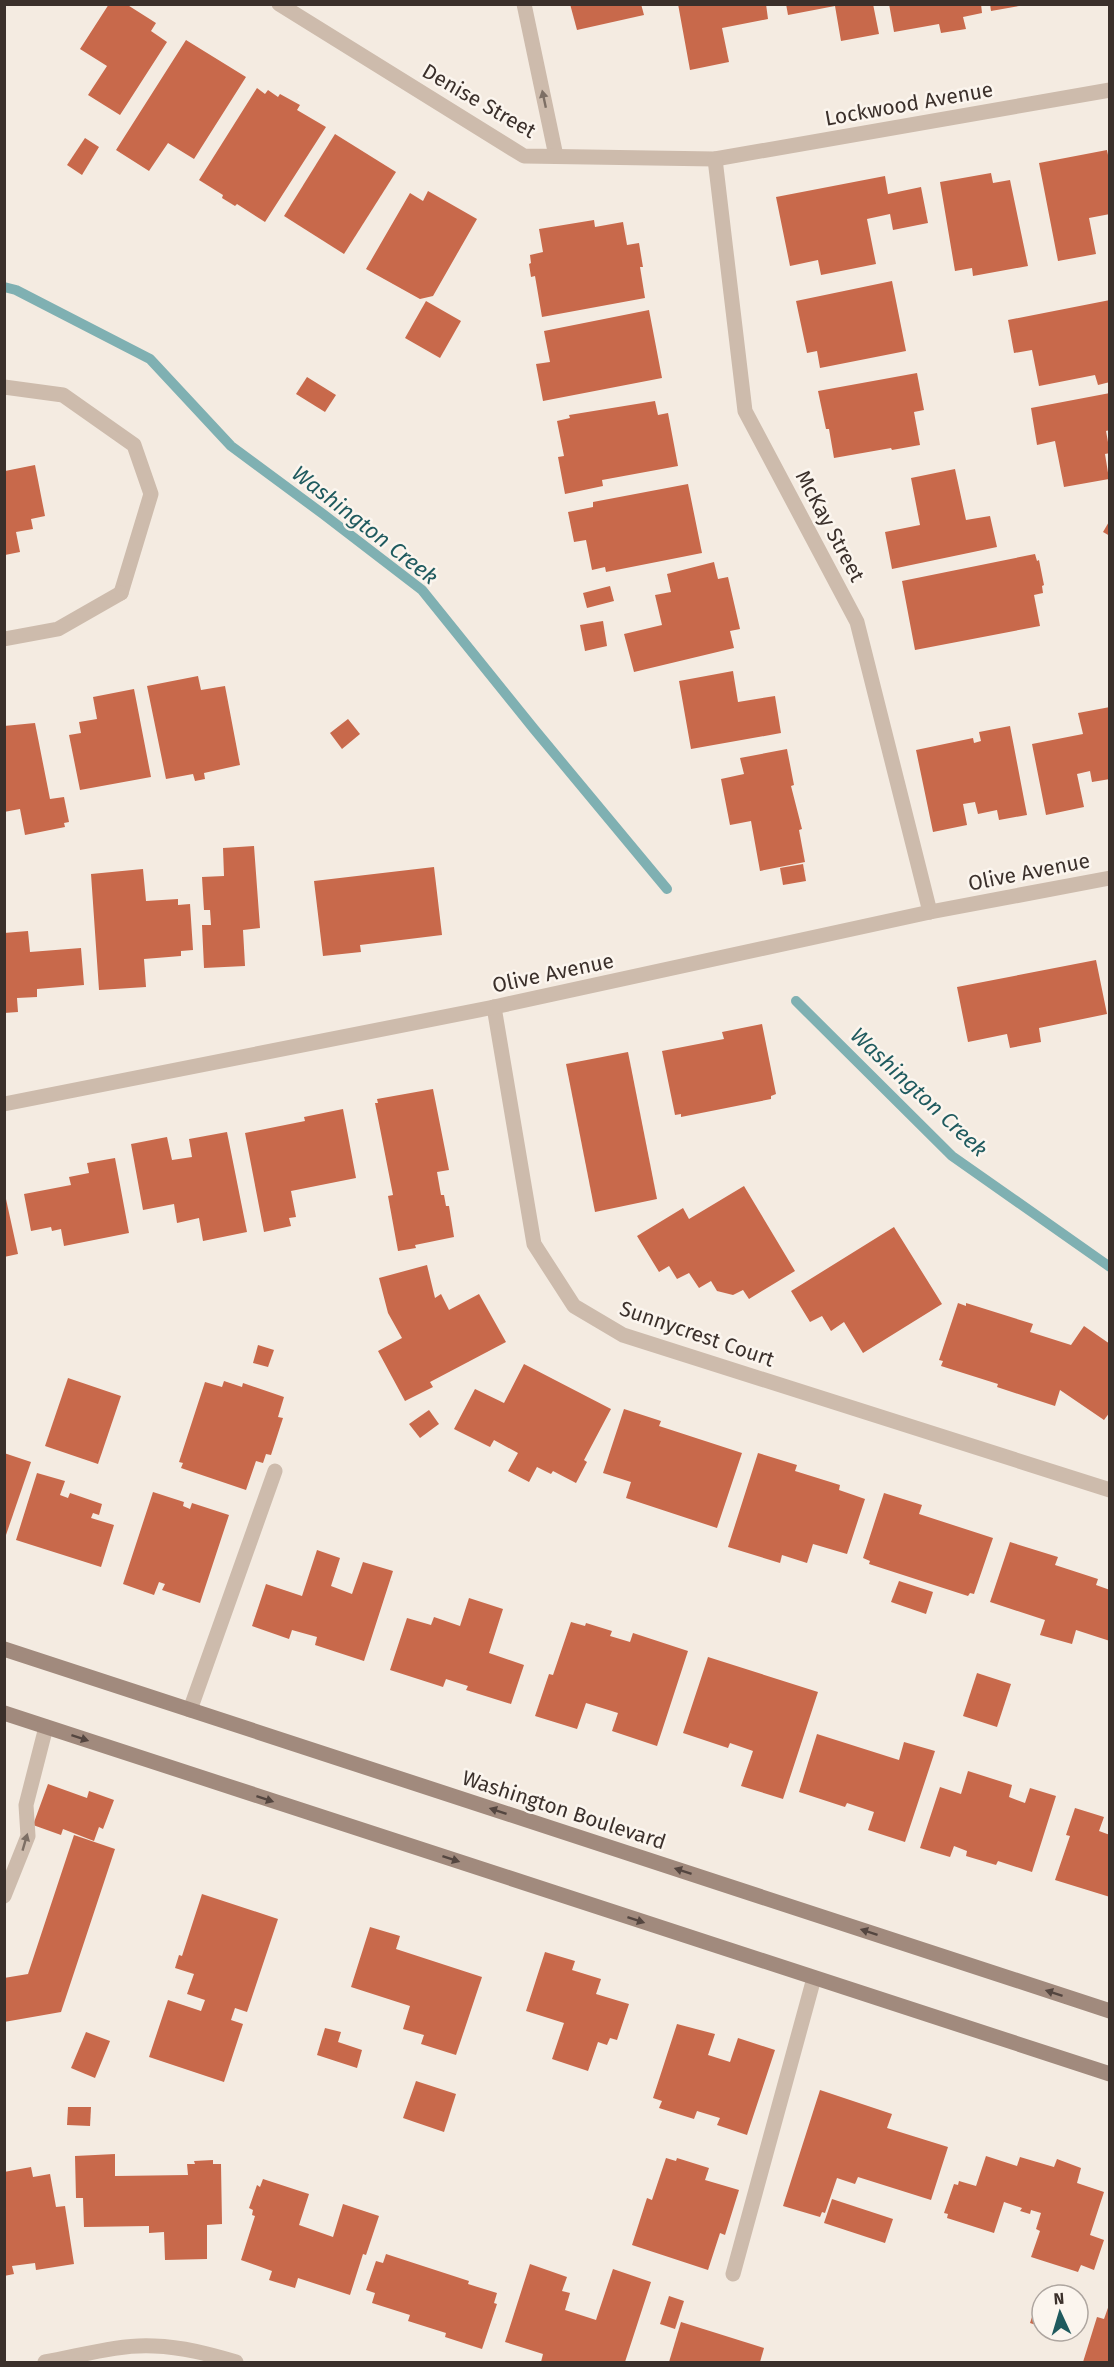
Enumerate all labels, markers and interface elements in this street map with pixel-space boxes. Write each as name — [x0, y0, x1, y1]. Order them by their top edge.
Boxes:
street label: Denise Street — [418, 58, 541, 144]
street label: Lockwood Avenue — [823, 76, 995, 132]
one-way arrow — [539, 89, 548, 108]
water label: Washington Creek — [287, 460, 443, 590]
street label: McKay Street — [790, 466, 870, 587]
street label: Olive Avenue — [966, 847, 1092, 897]
street label: Olive Avenue — [490, 947, 616, 999]
water label: Washington Creek — [845, 1022, 993, 1162]
street label: Sunnycrest Court — [616, 1295, 778, 1373]
one-way arrow — [71, 1734, 89, 1743]
street label: Washington Boulevard — [459, 1765, 669, 1855]
one-way arrow — [256, 1794, 274, 1804]
one-way arrow — [489, 1805, 507, 1815]
one-way arrow — [21, 1833, 30, 1851]
one-way arrow — [442, 1855, 460, 1865]
one-way arrow — [674, 1866, 692, 1876]
one-way arrow — [627, 1916, 645, 1925]
one-way arrow — [860, 1927, 878, 1936]
one-way arrow — [1045, 1987, 1063, 1997]
north arrow — [1030, 2283, 1090, 2343]
text: N — [1053, 2289, 1065, 2308]

